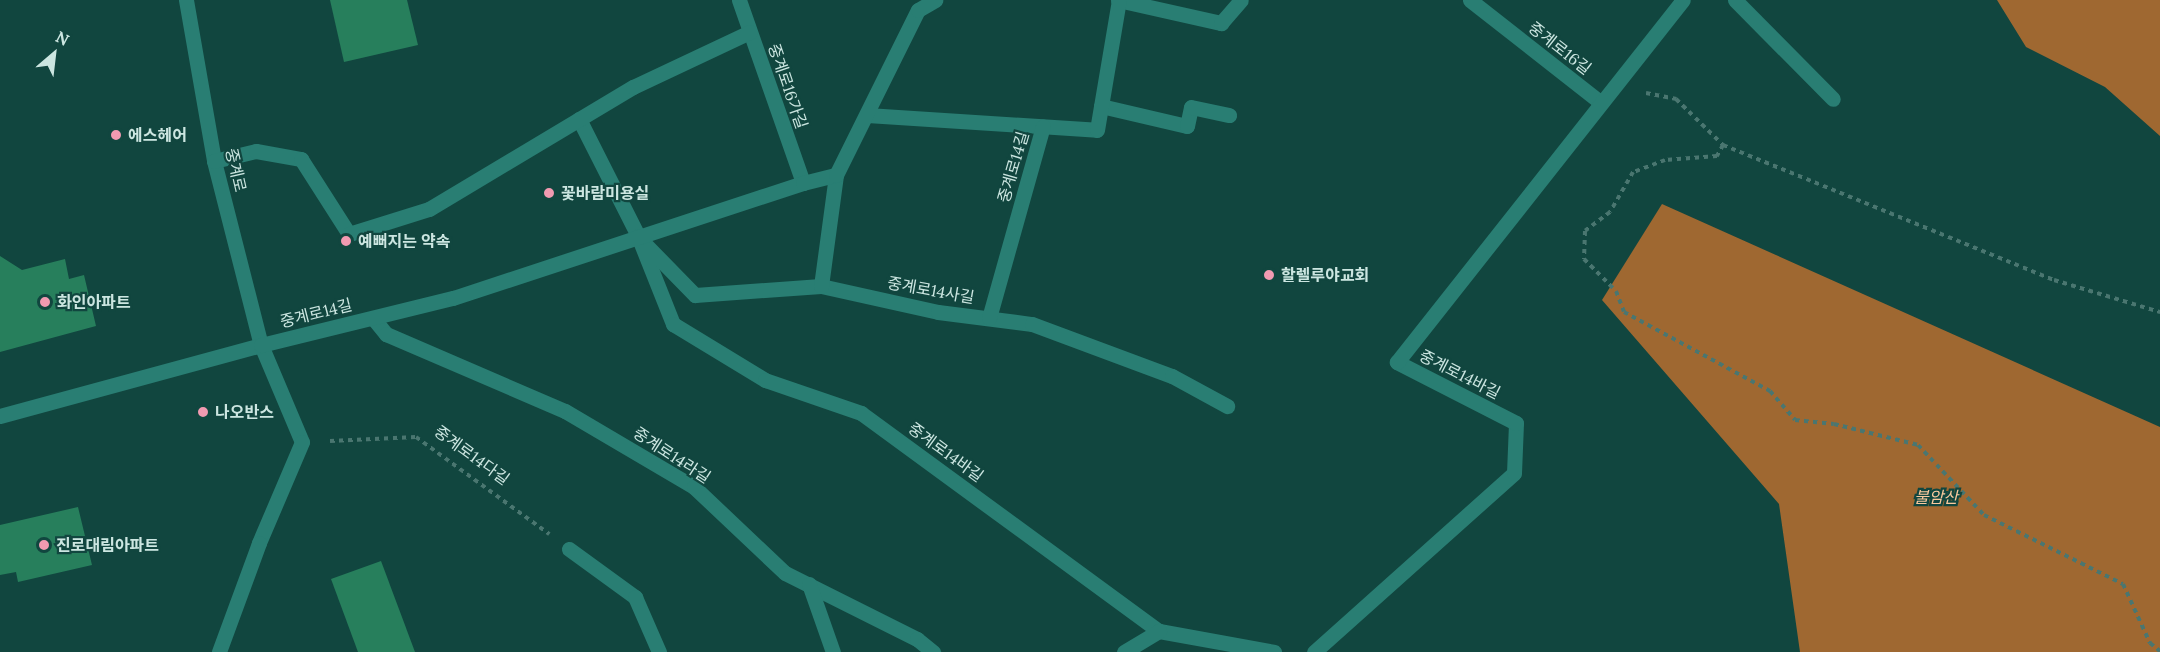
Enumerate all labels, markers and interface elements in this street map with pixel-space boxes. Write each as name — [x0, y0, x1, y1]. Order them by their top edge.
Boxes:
street label: 중계로16길 — [1525, 18, 1595, 78]
north arrow — [24, 24, 84, 84]
text: N — [52, 26, 73, 50]
street label: 중계로16가길 — [764, 41, 812, 131]
place label: 에스헤어 — [128, 125, 187, 145]
marker: 에스헤어 — [109, 128, 123, 142]
street label: 중계로14길 — [994, 129, 1032, 205]
street label: 중계로 — [222, 146, 250, 194]
place label: 꽃바람미용실 — [561, 183, 649, 203]
marker: 꽃바람미용실 — [542, 186, 556, 200]
place label: 예뻐지는 약속 — [358, 231, 451, 251]
marker: 예뻐지는 약속 — [339, 234, 353, 248]
place label: 할렐루야교회 — [1281, 265, 1369, 285]
marker: 할렐루야교회 — [1262, 268, 1276, 282]
street label: 중계로14사길 — [886, 273, 976, 307]
place label: 화인아파트 — [57, 292, 131, 312]
marker: 화인아파트 — [38, 295, 52, 309]
street label: 중계로14길 — [278, 295, 354, 331]
street label: 중계로14바길 — [1416, 345, 1504, 403]
place label: 나오반스 — [215, 402, 274, 422]
marker: 나오반스 — [196, 405, 210, 419]
street label: 중계로14바길 — [905, 418, 987, 486]
street label: 중계로14다길 — [431, 421, 513, 489]
street label: 중계로14라길 — [630, 423, 714, 487]
park label: 불암산 — [1914, 487, 1958, 507]
place label: 진로대림아파트 — [56, 535, 159, 555]
marker: 진로대림아파트 — [37, 538, 51, 552]

